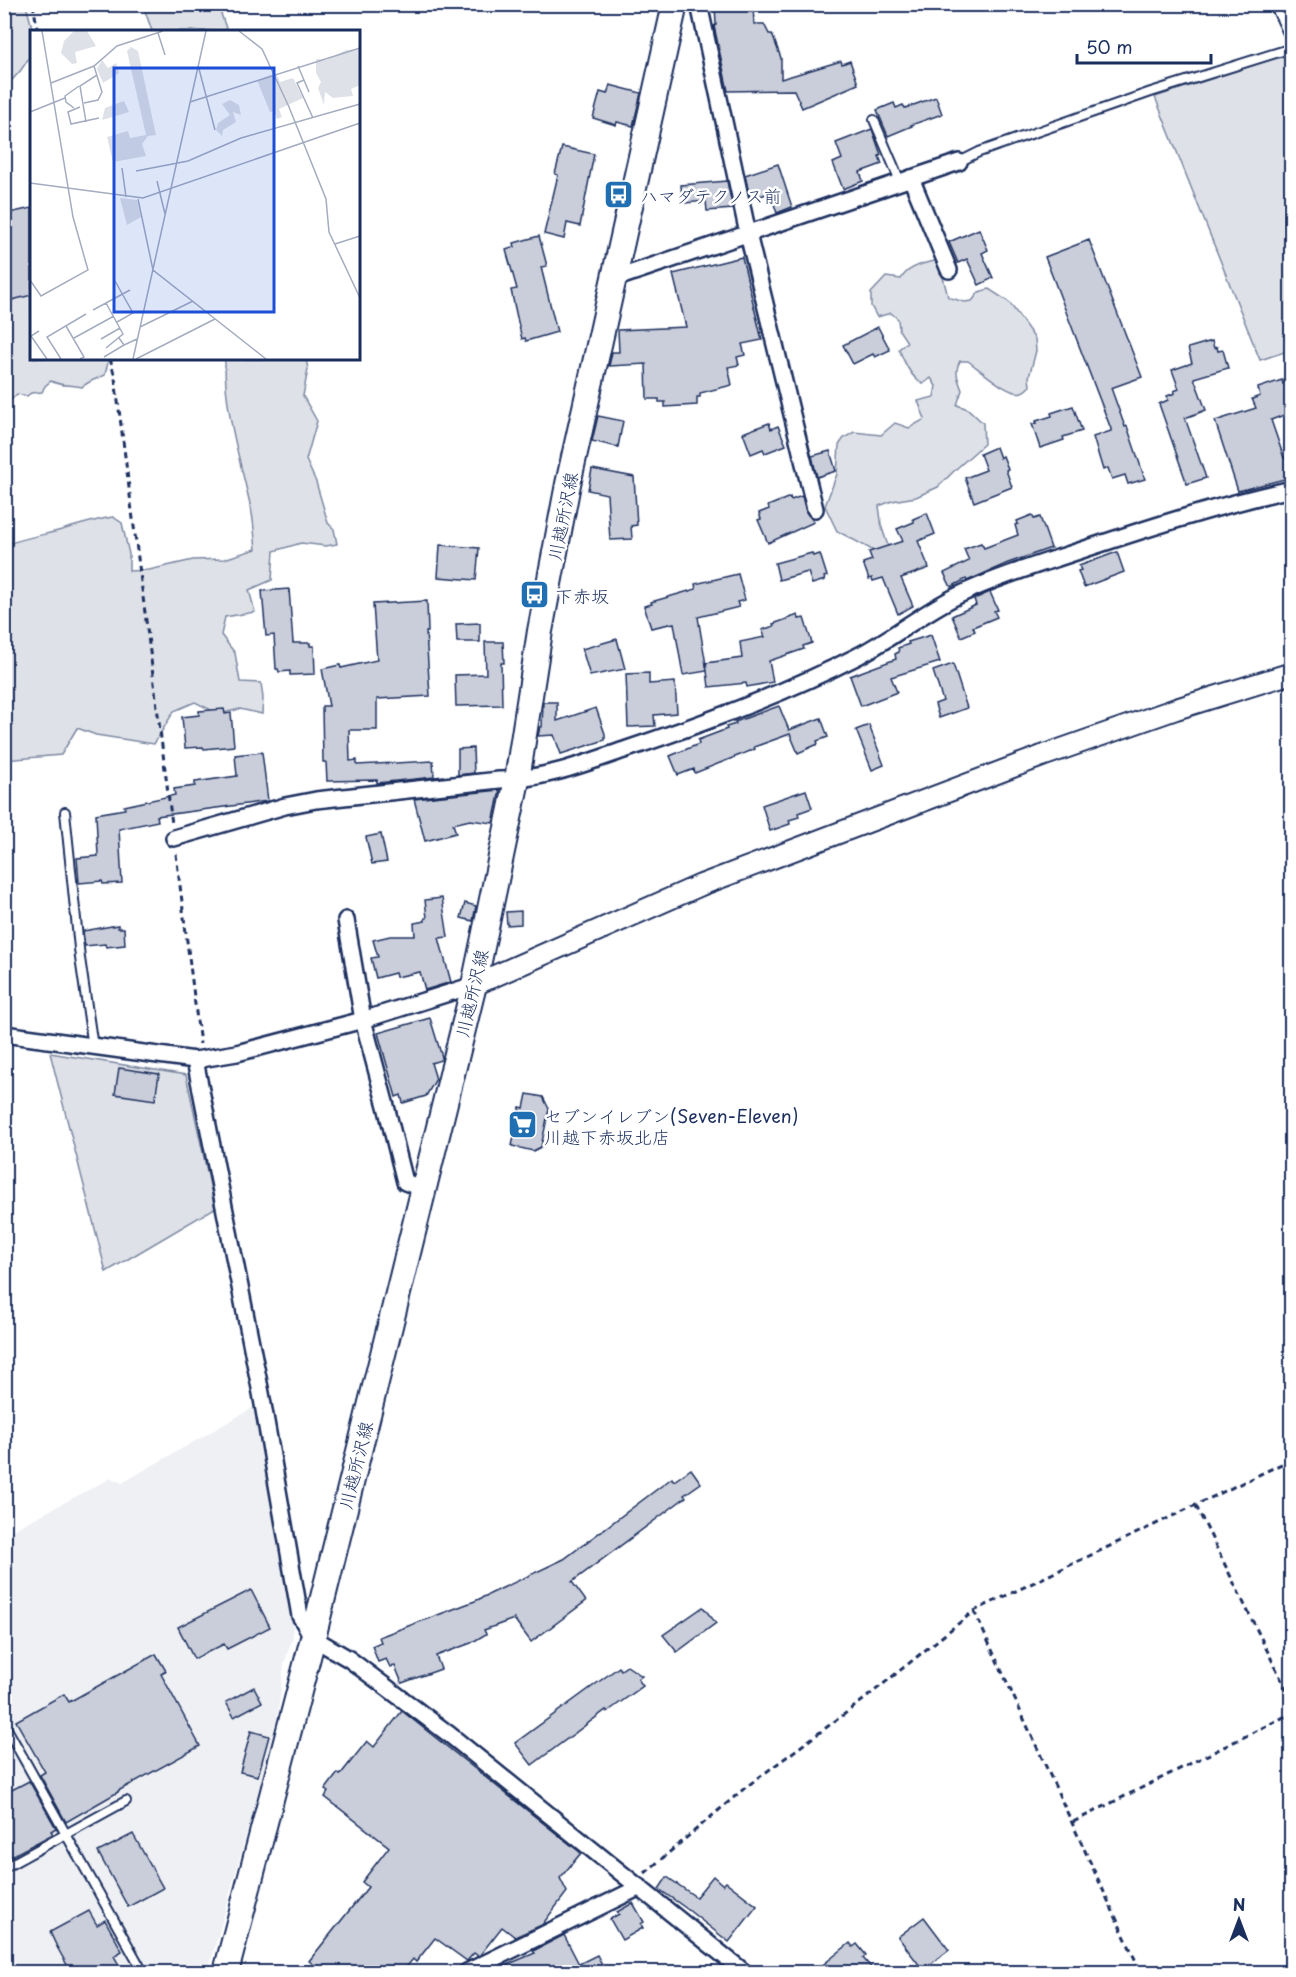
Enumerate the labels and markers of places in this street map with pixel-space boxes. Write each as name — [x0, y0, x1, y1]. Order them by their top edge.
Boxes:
bus stop icon: ハマダテクノス前 — [603, 179, 635, 211]
place label: ハマダテクノス前 — [640, 182, 781, 209]
bus stop icon: 下赤坂 — [518, 579, 550, 611]
place label: 下赤坂 — [555, 582, 609, 609]
place label: セブンイレブン(Seven-Eleven) 川越下赤坂北店 — [544, 1102, 799, 1150]
supermarket icon: セブンイレブン(Seven-Eleven) 川越下赤坂北店 — [507, 1109, 539, 1141]

